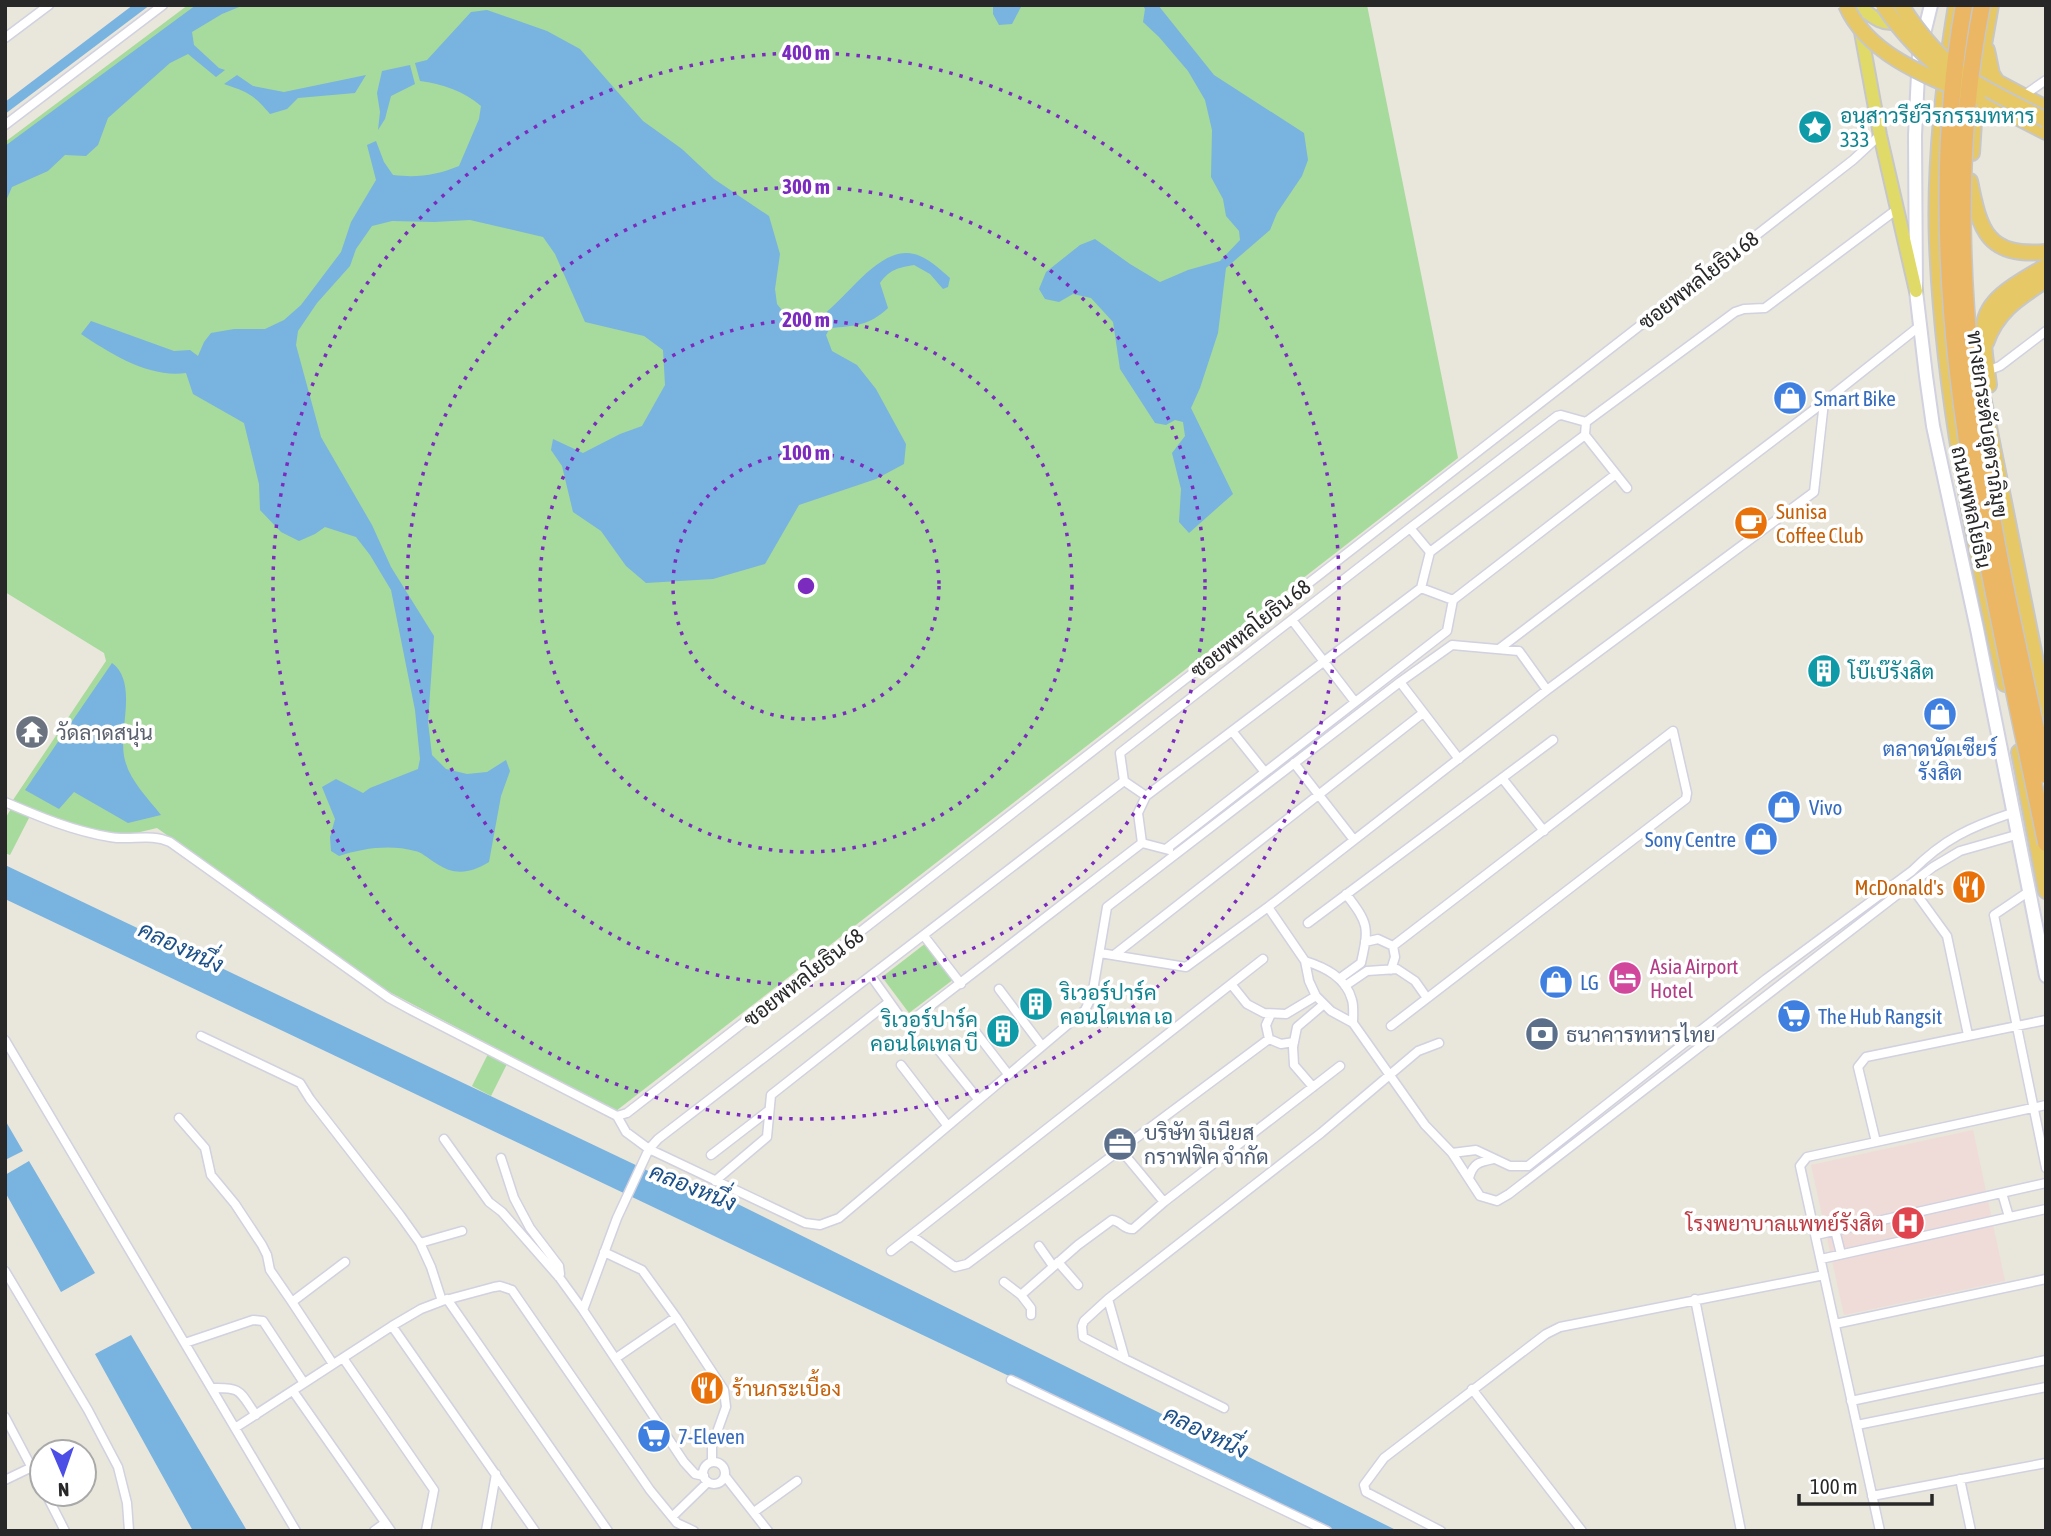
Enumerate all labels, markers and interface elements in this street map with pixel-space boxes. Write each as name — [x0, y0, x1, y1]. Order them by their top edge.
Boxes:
text: 400 m — [781, 40, 830, 64]
place label: อนุสาวรีย์วีรกรรมทหาร 333 — [1840, 102, 2035, 151]
place icon: อนุสาวรีย์วีรกรรมทหาร 333 — [1796, 108, 1834, 146]
text: 300 m — [782, 174, 830, 198]
street label: ซอยพหลโยธิน 68 — [1633, 226, 1763, 334]
text: 200 m — [782, 307, 830, 331]
street label: ทางยกระดับอุตราภิมุข — [1960, 329, 2013, 520]
shop icon: Smart Bike — [1771, 379, 1809, 417]
place label: Smart Bike — [1814, 386, 1896, 410]
text: 100 m — [782, 440, 830, 464]
street label: ถนนพหลโยธิน — [1947, 444, 1997, 570]
place label: Sunisa Coffee Club — [1776, 499, 1864, 547]
cafe icon: Sunisa Coffee Club — [1732, 504, 1770, 542]
centre of rings — [794, 574, 818, 598]
street label: ซอยพหลโยธิน 68 — [1185, 574, 1315, 682]
building icon: โบ๊เบ๊รังสิต — [1805, 652, 1843, 690]
place label: โบ๊เบ๊รังสิต — [1847, 659, 1934, 683]
shop icon: ตลาดนัดเซียร์ รังสิต — [1921, 695, 1959, 733]
temple icon: วัดลาดสนุ่น — [13, 713, 51, 751]
place label: วัดลาดสนุ่น — [56, 720, 153, 747]
place label: ตลาดนัดเซียร์ รังสิต — [1883, 735, 1997, 784]
shop icon: Vivo — [1765, 788, 1803, 826]
place label: Vivo — [1809, 795, 1842, 819]
shop icon: Sony Centre — [1742, 820, 1780, 858]
place label: Sony Centre — [1645, 827, 1736, 851]
restaurant icon: McDonald's — [1950, 868, 1988, 906]
place label: McDonald's — [1854, 875, 1944, 899]
water label: คลองหนึ่ง — [134, 909, 231, 978]
street label: ซอยพหลโยธิน 68 — [738, 923, 868, 1031]
place label: Asia Airport Hotel — [1650, 954, 1738, 1002]
hotel icon: Asia Airport Hotel — [1606, 959, 1644, 997]
shop icon: LG — [1537, 963, 1575, 1001]
place label: LG — [1580, 970, 1599, 994]
place label: ริเวอร์ปาร์ค คอนโดเทล เอ — [1059, 979, 1173, 1028]
building icon: ริเวอร์ปาร์ค คอนโดเทล เอ — [1017, 985, 1055, 1023]
supermarket icon: The Hub Rangsit — [1775, 997, 1813, 1035]
place label: The Hub Rangsit — [1818, 1004, 1942, 1028]
place label: ริเวอร์ปาร์ค คอนโดเทล บี — [870, 1006, 978, 1055]
building icon: ริเวอร์ปาร์ค คอนโดเทล บี — [984, 1012, 1022, 1050]
bank icon: ธนาคารทหารไทย — [1523, 1015, 1561, 1053]
place label: ธนาคารทหารไทย — [1566, 1022, 1715, 1046]
place label: บริษัท จีเนียส กราฟฟิค จำกัด — [1144, 1120, 1269, 1168]
office icon: บริษัท จีเนียส กราฟฟิค จำกัด — [1101, 1125, 1139, 1163]
water label: คลองหนึ่ง — [646, 1151, 743, 1216]
hospital icon: โรงพยาบาลแพทย์รังสิต — [1889, 1204, 1927, 1242]
place label: โรงพยาบาลแพทย์รังสิต — [1684, 1210, 1884, 1235]
restaurant icon: ร้านกระเบื้อง — [688, 1369, 726, 1407]
place label: ร้านกระเบื้อง — [732, 1369, 841, 1400]
water label: คลองหนึ่ง — [1159, 1393, 1256, 1464]
supermarket icon: 7-Eleven — [635, 1417, 673, 1455]
place label: 7-Eleven — [678, 1424, 745, 1448]
north arrow — [28, 1438, 98, 1508]
scale bar — [1799, 1462, 1932, 1506]
text: 100 m — [1810, 1474, 1858, 1498]
text: N — [58, 1479, 70, 1501]

